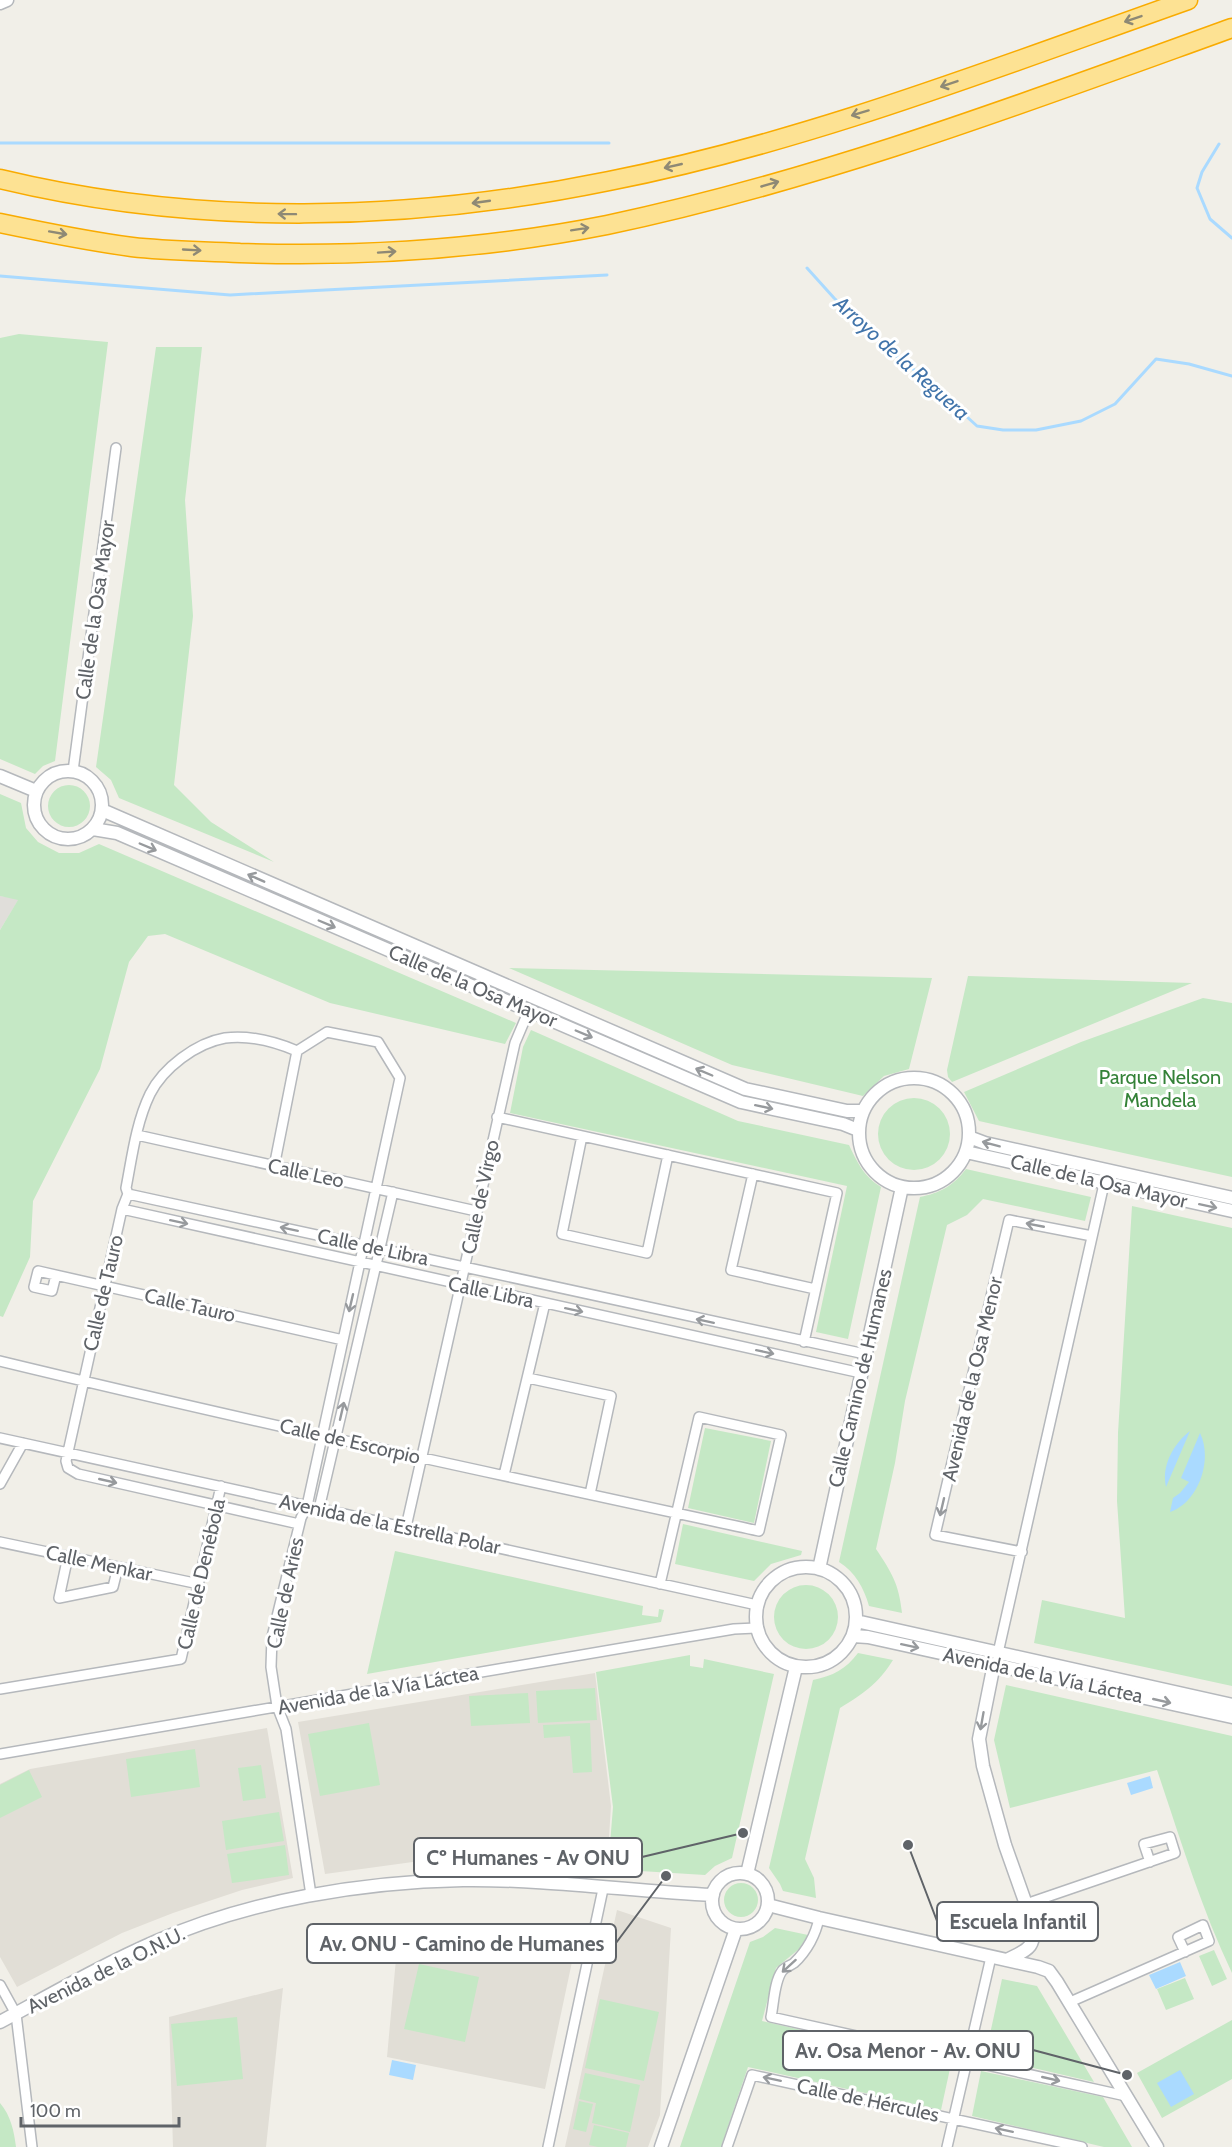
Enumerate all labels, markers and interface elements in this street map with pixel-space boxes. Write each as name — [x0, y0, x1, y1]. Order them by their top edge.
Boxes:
one-way arrow — [1124, 15, 1143, 26]
one-way arrow — [940, 80, 959, 91]
one-way arrow — [851, 108, 870, 119]
one-way arrow — [664, 161, 683, 173]
one-way arrow — [760, 178, 779, 189]
one-way arrow — [472, 197, 492, 208]
one-way arrow — [277, 208, 297, 219]
one-way arrow — [570, 223, 589, 234]
one-way arrow — [47, 228, 67, 239]
one-way arrow — [181, 245, 201, 256]
one-way arrow — [376, 246, 396, 257]
water label: Arroyo de la Reguera — [828, 290, 975, 425]
street label: Calle de la Osa Mayor — [71, 518, 120, 701]
one-way arrow — [139, 841, 157, 853]
one-way arrow — [247, 872, 265, 883]
one-way arrow — [318, 918, 336, 930]
street label: Calle de la Osa Mayor — [385, 940, 562, 1033]
one-way arrow — [574, 1029, 592, 1040]
park label: Parque Nelson Mandela — [1099, 1065, 1221, 1112]
one-way arrow — [696, 1066, 714, 1077]
one-way arrow — [754, 1101, 773, 1113]
street label: Calle de Virgo — [456, 1138, 504, 1256]
one-way arrow — [981, 1138, 1000, 1149]
street label: Calle de la Osa Mayor — [1008, 1149, 1190, 1213]
street label: Calle Leo — [266, 1153, 346, 1193]
one-way arrow — [1197, 1201, 1217, 1212]
one-way arrow — [169, 1216, 188, 1228]
one-way arrow — [1025, 1219, 1045, 1230]
one-way arrow — [280, 1223, 299, 1234]
street label: Calle de Libra — [315, 1224, 431, 1271]
street label: Calle de Tauro — [78, 1233, 128, 1353]
street label: Calle Camino de Humanes — [823, 1266, 897, 1490]
street label: Calle Libra — [446, 1271, 537, 1313]
street label: Avenida de la Osa Menor — [937, 1274, 1007, 1484]
street label: Calle Tauro — [142, 1283, 238, 1327]
one-way arrow — [345, 1293, 357, 1312]
one-way arrow — [564, 1305, 583, 1316]
one-way arrow — [696, 1314, 715, 1326]
one-way arrow — [754, 1347, 774, 1358]
one-way arrow — [336, 1402, 348, 1421]
street label: Calle de Escorpio — [277, 1413, 423, 1469]
one-way arrow — [98, 1476, 117, 1487]
street label: Avenida de la Estrella Polar — [277, 1489, 503, 1559]
street label: Calle de Denébola — [172, 1496, 230, 1652]
one-way arrow — [935, 1497, 947, 1516]
street label: Calle de Aries — [261, 1535, 309, 1651]
street label: Calle Menkar — [44, 1540, 155, 1586]
one-way arrow — [900, 1641, 919, 1652]
street label: Avenida de la Vía Láctea — [941, 1642, 1145, 1708]
street label: Avenida de la Vía Láctea — [276, 1660, 481, 1719]
one-way arrow — [1152, 1696, 1171, 1708]
one-way arrow — [976, 1711, 987, 1731]
callout: Cº Humanes - Av ONU — [414, 1838, 642, 1877]
text: Cº Humanes - Av ONU — [426, 1845, 630, 1870]
callout: Escuela Infantil — [937, 1902, 1098, 1941]
text: Escuela Infantil — [949, 1909, 1087, 1934]
street label: Avenida de la O.N.U. — [23, 1921, 189, 2019]
callout: Av. ONU - Camino de Humanes — [307, 1924, 616, 1963]
text: Av. ONU - Camino de Humanes — [320, 1931, 605, 1956]
one-way arrow — [782, 1959, 797, 1973]
callout: Av. Osa Menor - Av. ONU — [783, 2031, 1033, 2070]
text: Av. Osa Menor - Av. ONU — [795, 2038, 1021, 2063]
one-way arrow — [763, 2073, 782, 2085]
street label: Calle de Hércules — [795, 2073, 941, 2127]
one-way arrow — [1041, 2074, 1060, 2086]
scale bar — [21, 2090, 178, 2128]
text: 100 m — [30, 2100, 81, 2122]
one-way arrow — [995, 2124, 1014, 2135]

